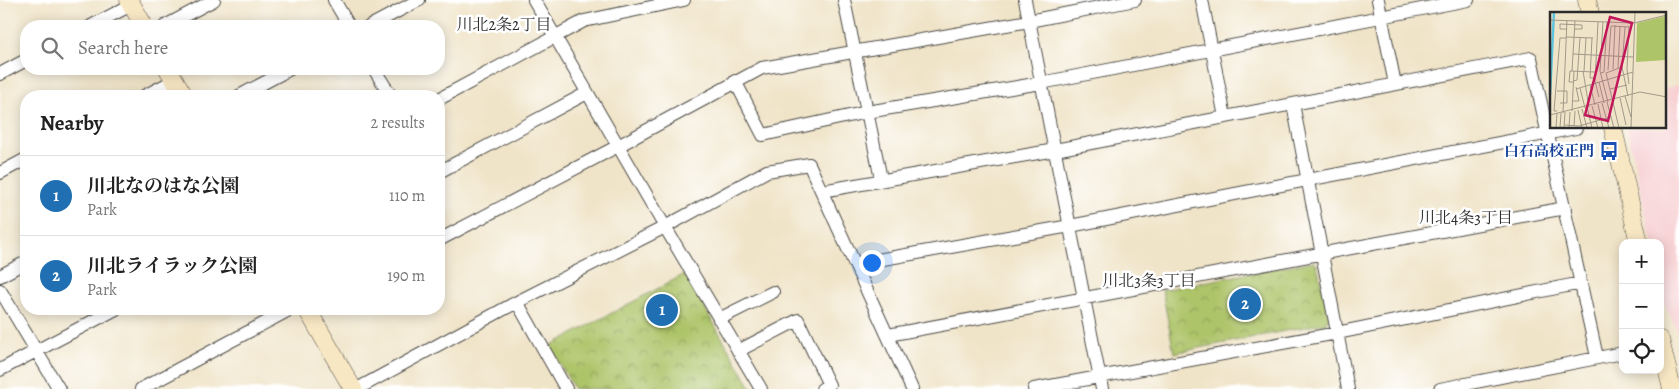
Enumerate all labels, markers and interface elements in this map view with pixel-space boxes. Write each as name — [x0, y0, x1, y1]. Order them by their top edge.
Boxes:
inset map — [1550, 12, 1666, 129]
district label: 川北2条2丁目 — [456, 14, 552, 36]
search box — [20, 20, 445, 75]
icon: search — [38, 34, 66, 62]
text: Search here — [78, 35, 168, 61]
text: Nearby — [40, 109, 103, 137]
text: 2 results — [370, 112, 425, 134]
bus stop icon: 白石高校正門 — [1598, 140, 1620, 162]
place label: 白石高校正門 — [1504, 141, 1594, 161]
text: 川北なのはな公園 — [87, 173, 239, 199]
text: 1 — [53, 185, 59, 207]
text: 110 m — [389, 185, 425, 207]
text: Park — [87, 199, 117, 221]
district label: 川北4条3丁目 — [1419, 207, 1513, 229]
map controls — [1619, 239, 1664, 374]
button: + — [1619, 239, 1664, 284]
your location — [859, 250, 885, 276]
text: 川北ライラック公園 — [87, 253, 257, 279]
text: 2 — [52, 265, 60, 287]
text: 190 m — [387, 265, 425, 287]
district label: 川北3条3丁目 — [1102, 270, 1196, 292]
text: Park — [87, 279, 117, 301]
button: − — [1619, 284, 1664, 329]
pin: 2 — [1229, 285, 1261, 323]
pin: 1 — [646, 291, 678, 329]
button: locate — [1619, 329, 1664, 374]

